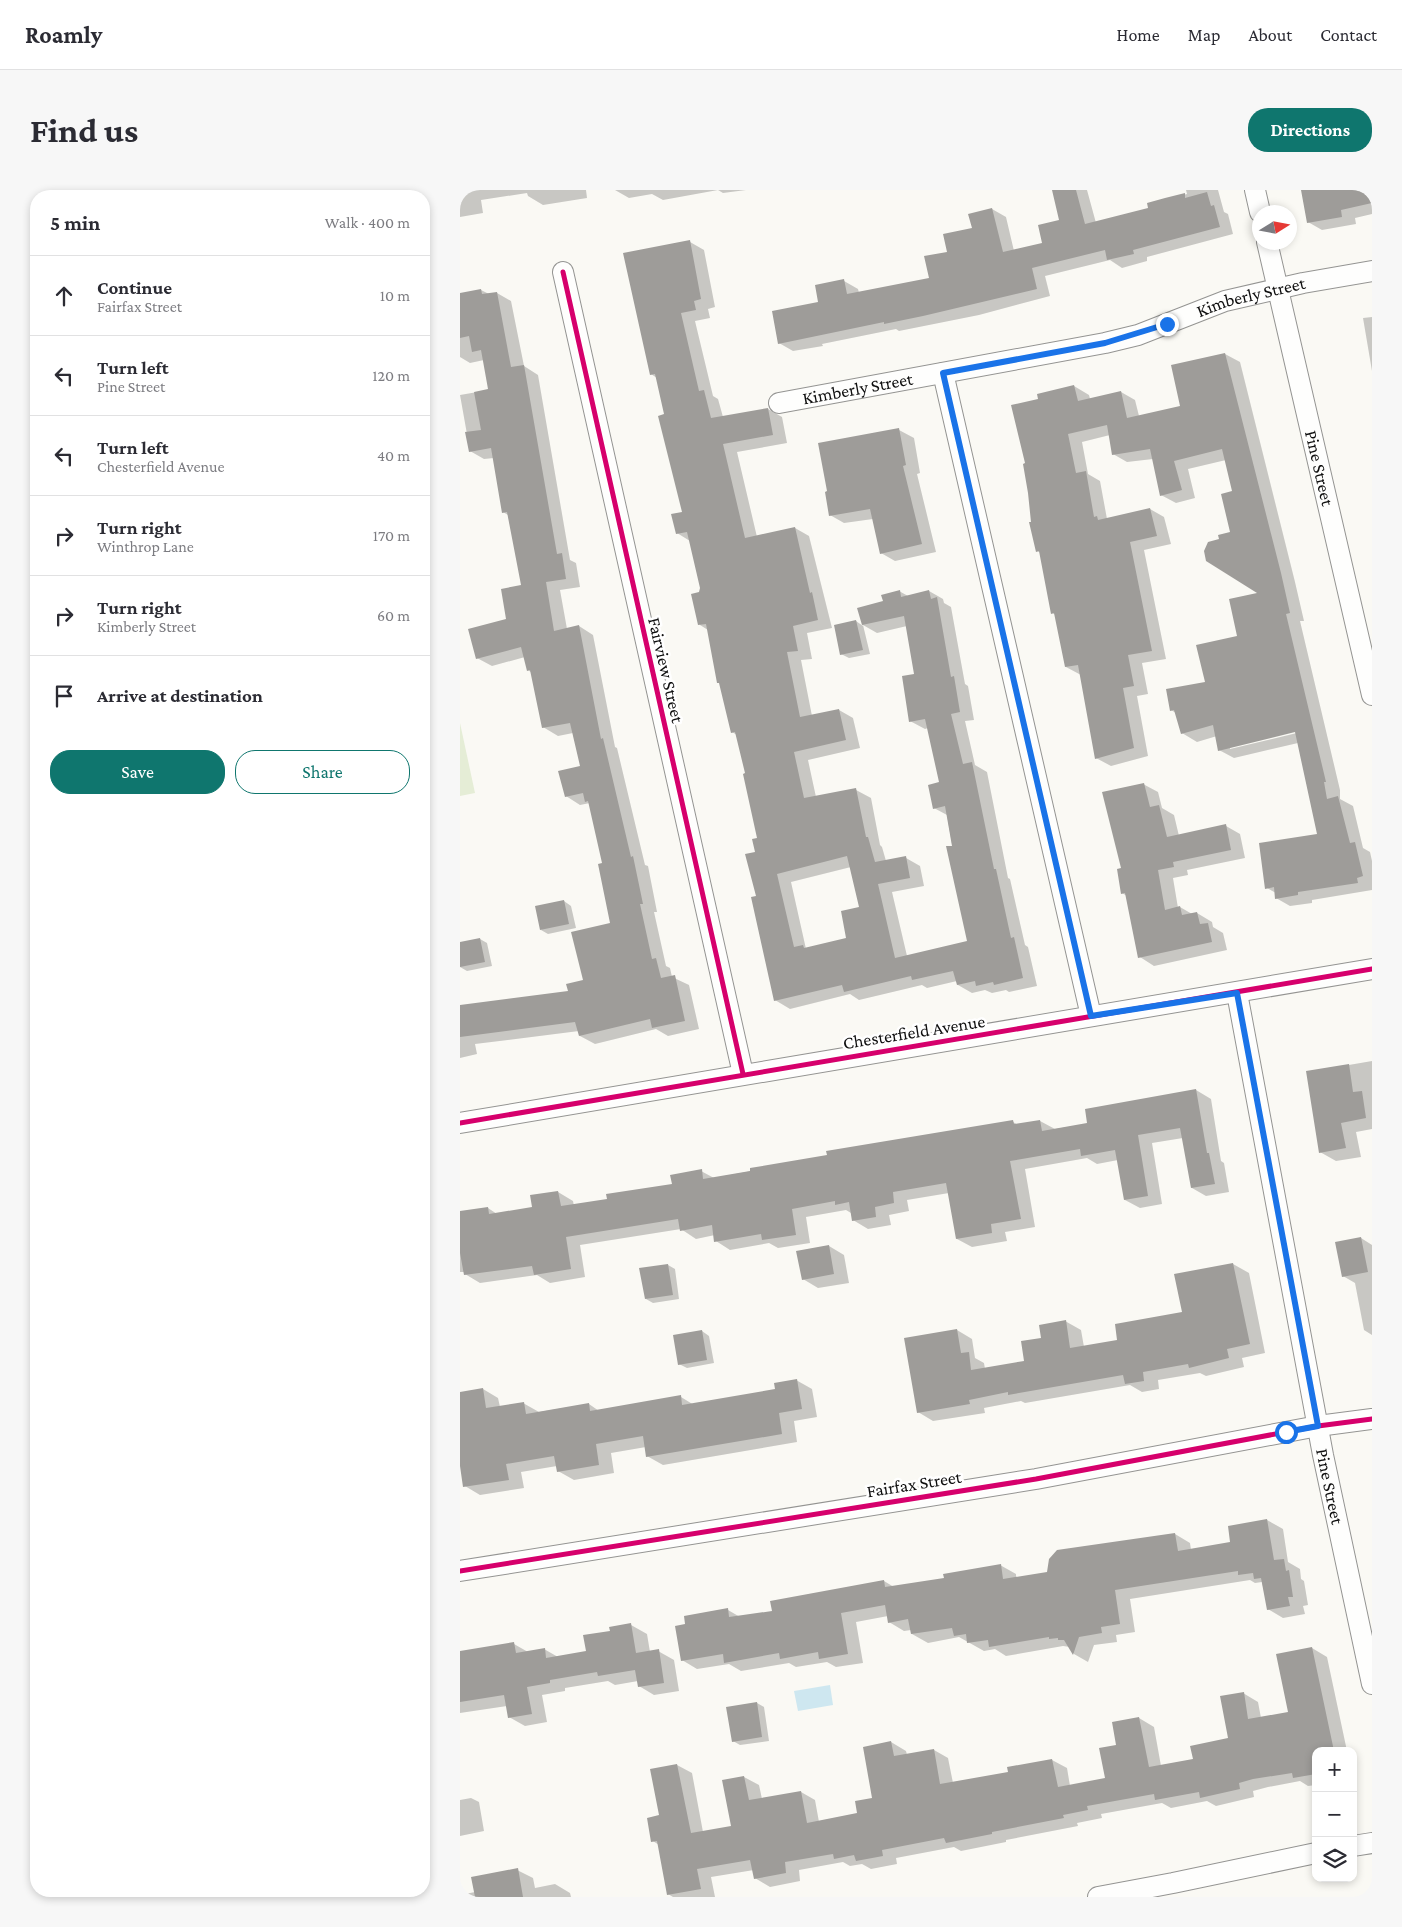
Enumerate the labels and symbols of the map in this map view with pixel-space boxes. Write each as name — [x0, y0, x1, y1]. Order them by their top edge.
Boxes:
north arrow — [1252, 205, 1297, 250]
street label: Kimberly Street — [1194, 273, 1308, 321]
route end — [1156, 313, 1179, 336]
street label: Kimberly Street — [801, 368, 915, 408]
street label: Pine Street — [1301, 428, 1338, 509]
street label: Fairview Street — [644, 615, 688, 726]
street label: Chesterfield Avenue — [842, 1011, 987, 1053]
route start — [1275, 1421, 1298, 1444]
street label: Pine Street — [1312, 1447, 1348, 1527]
street label: Fairfax Street — [865, 1466, 964, 1501]

